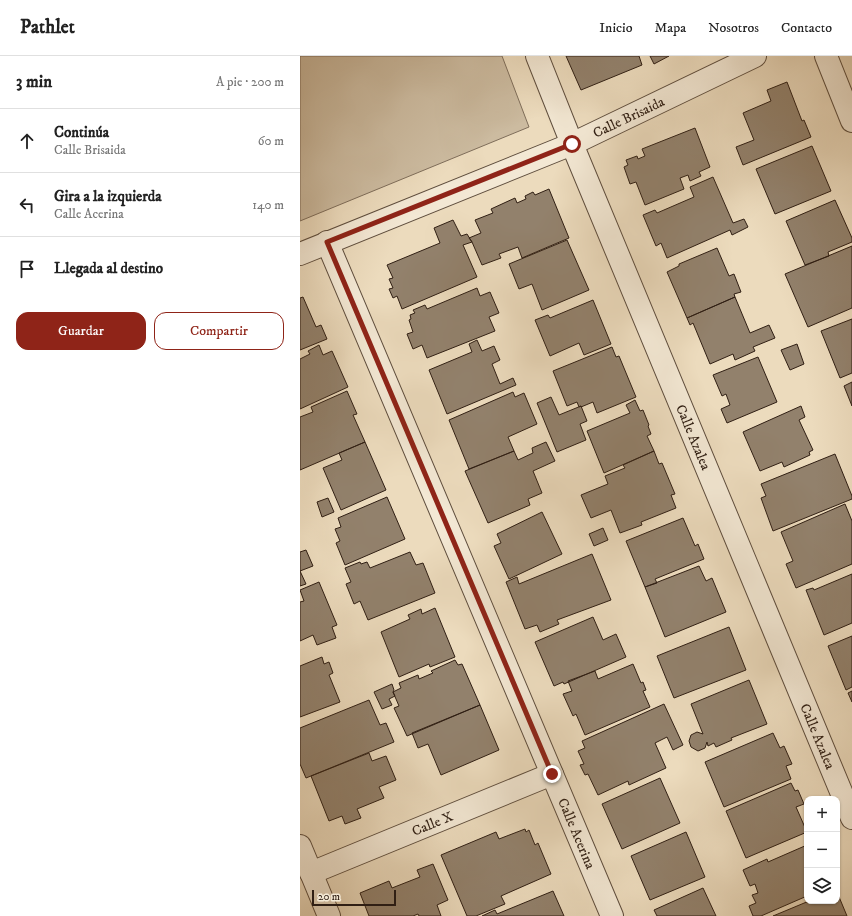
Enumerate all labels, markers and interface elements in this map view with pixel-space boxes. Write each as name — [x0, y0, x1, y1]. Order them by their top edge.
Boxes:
text: Pathlet — [20, 16, 75, 39]
text: Inicio — [599, 19, 632, 37]
text: Mapa — [654, 19, 686, 37]
text: Nosotros — [708, 19, 759, 37]
text: Contacto — [781, 19, 832, 37]
text: 3 min — [16, 71, 52, 93]
text: A pie · 200 m — [216, 74, 284, 90]
street label: Calle Brisaida — [590, 93, 668, 143]
text: Continúa — [54, 123, 109, 142]
icon: ahead — [16, 130, 38, 152]
text: 60 m — [258, 133, 284, 149]
route start — [563, 135, 581, 153]
text: Calle Brisaida — [54, 142, 126, 158]
text: Gira a la izquierda — [54, 187, 162, 206]
icon: left — [16, 194, 38, 216]
text: 140 m — [252, 197, 284, 213]
text: Calle Acerina — [54, 206, 124, 222]
icon: arrive — [16, 258, 38, 280]
text: Llegada al destino — [54, 259, 163, 278]
button: Guardar — [16, 312, 146, 350]
button: Compartir — [154, 312, 284, 350]
street label: Calle Azalea — [671, 402, 714, 473]
street label: Calle Azalea — [795, 701, 839, 772]
route end — [543, 765, 561, 783]
street label: Calle Acerina — [553, 796, 599, 872]
map controls — [804, 796, 840, 904]
button: + — [804, 796, 840, 832]
street label: Calle X — [409, 808, 456, 841]
button: − — [804, 832, 840, 868]
button: layers — [804, 868, 840, 904]
scale bar — [312, 888, 396, 907]
text: 20 m — [318, 890, 340, 904]

